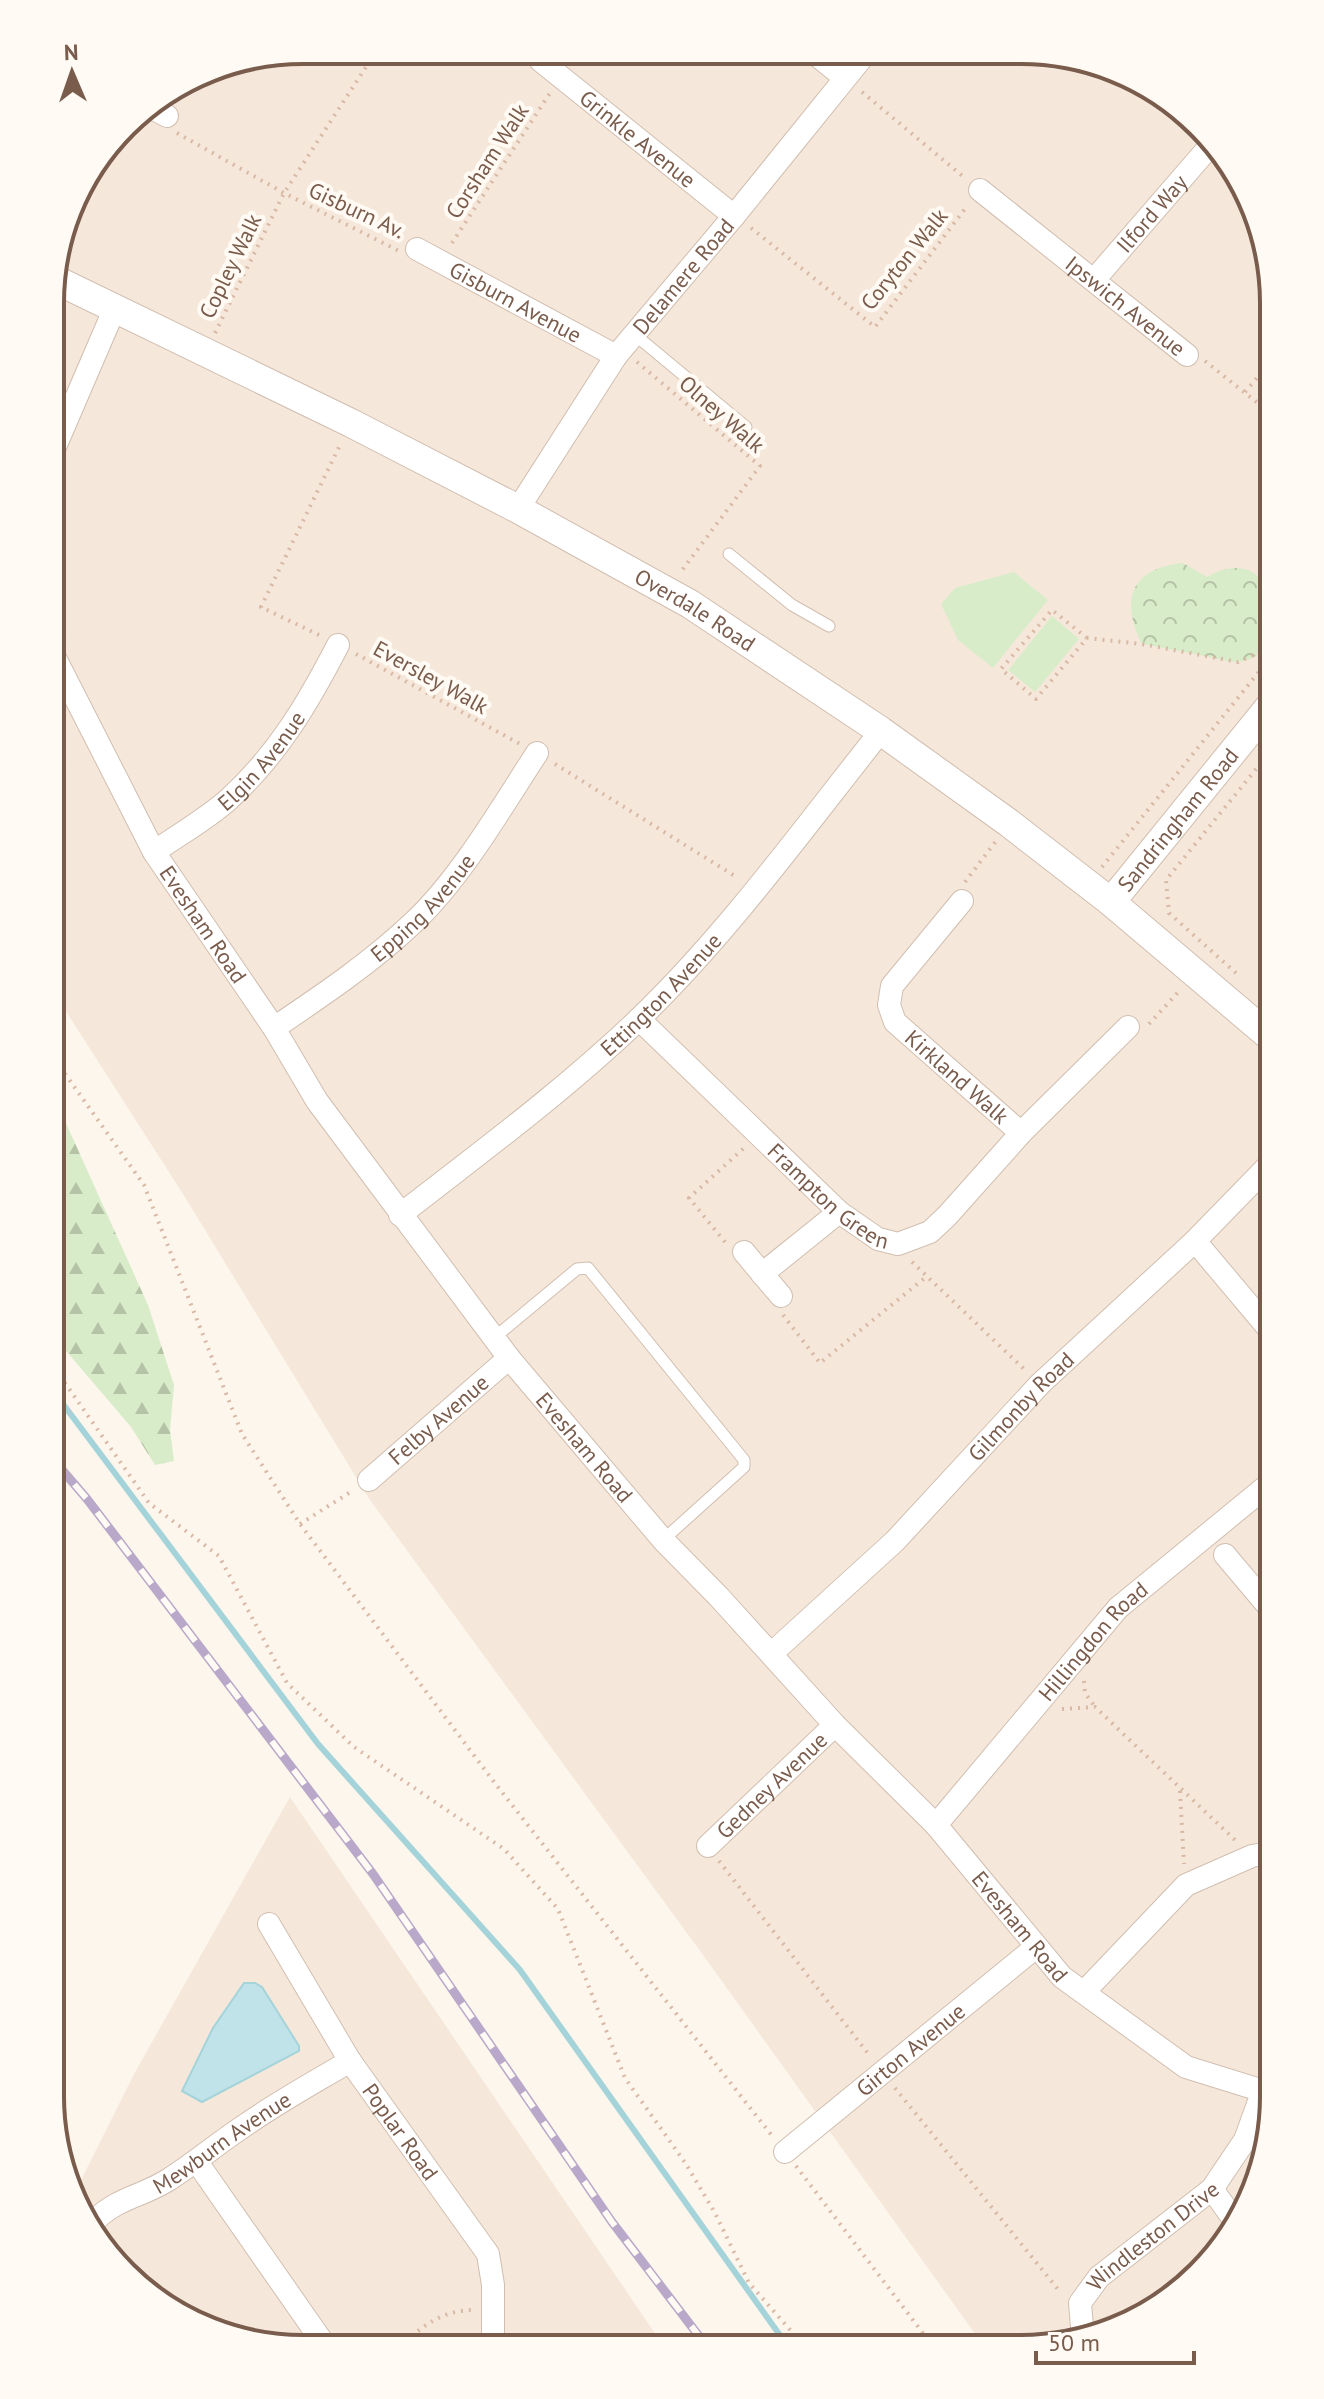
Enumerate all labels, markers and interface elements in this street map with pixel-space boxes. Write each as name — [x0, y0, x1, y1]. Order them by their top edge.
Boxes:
north arrow — [32, 32, 112, 112]
text: N — [64, 38, 79, 66]
street label: Grinkle Avenue — [574, 84, 701, 194]
street label: Corsham Walk — [439, 98, 535, 224]
street label: Ilford Way — [1110, 168, 1194, 258]
street label: Gisburn Av. — [304, 176, 410, 244]
street label: Coryton Walk — [854, 202, 954, 316]
street label: Copley Walk — [193, 209, 267, 323]
street label: Delamere Road — [626, 212, 740, 340]
street label: Ipswich Avenue — [1060, 250, 1191, 362]
street label: Gisburn Avenue — [445, 255, 587, 349]
street label: Olney Walk — [673, 369, 771, 459]
street label: Overdale Road — [630, 562, 761, 658]
street label: Eversley Walk — [369, 634, 494, 720]
street label: Elgin Avenue — [212, 706, 311, 817]
street label: Sandringham Road — [1111, 742, 1244, 897]
street label: Epping Avenue — [365, 848, 481, 968]
street label: Evesham Road — [153, 860, 253, 988]
street label: Ettington Avenue — [594, 927, 727, 1062]
street label: Kirkland Walk — [899, 1023, 1015, 1130]
street label: Frampton Green — [762, 1137, 892, 1255]
street label: Gilmonby Road — [962, 1346, 1080, 1467]
street label: Felby Avenue — [382, 1368, 494, 1471]
street label: Evesham Road — [530, 1386, 639, 1508]
street label: Hillingdon Road — [1032, 1575, 1154, 1707]
street label: Gedney Avenue — [710, 1726, 833, 1845]
street label: Evesham Road — [966, 1865, 1074, 1988]
street label: Girton Avenue — [850, 1997, 971, 2102]
street label: Poplar Road — [356, 2078, 445, 2186]
street label: Mewburn Avenue — [148, 2085, 296, 2200]
street label: Windleston Drive — [1080, 2175, 1225, 2296]
scale bar — [1036, 2315, 1194, 2365]
text: 50 m — [1048, 2327, 1100, 2358]

